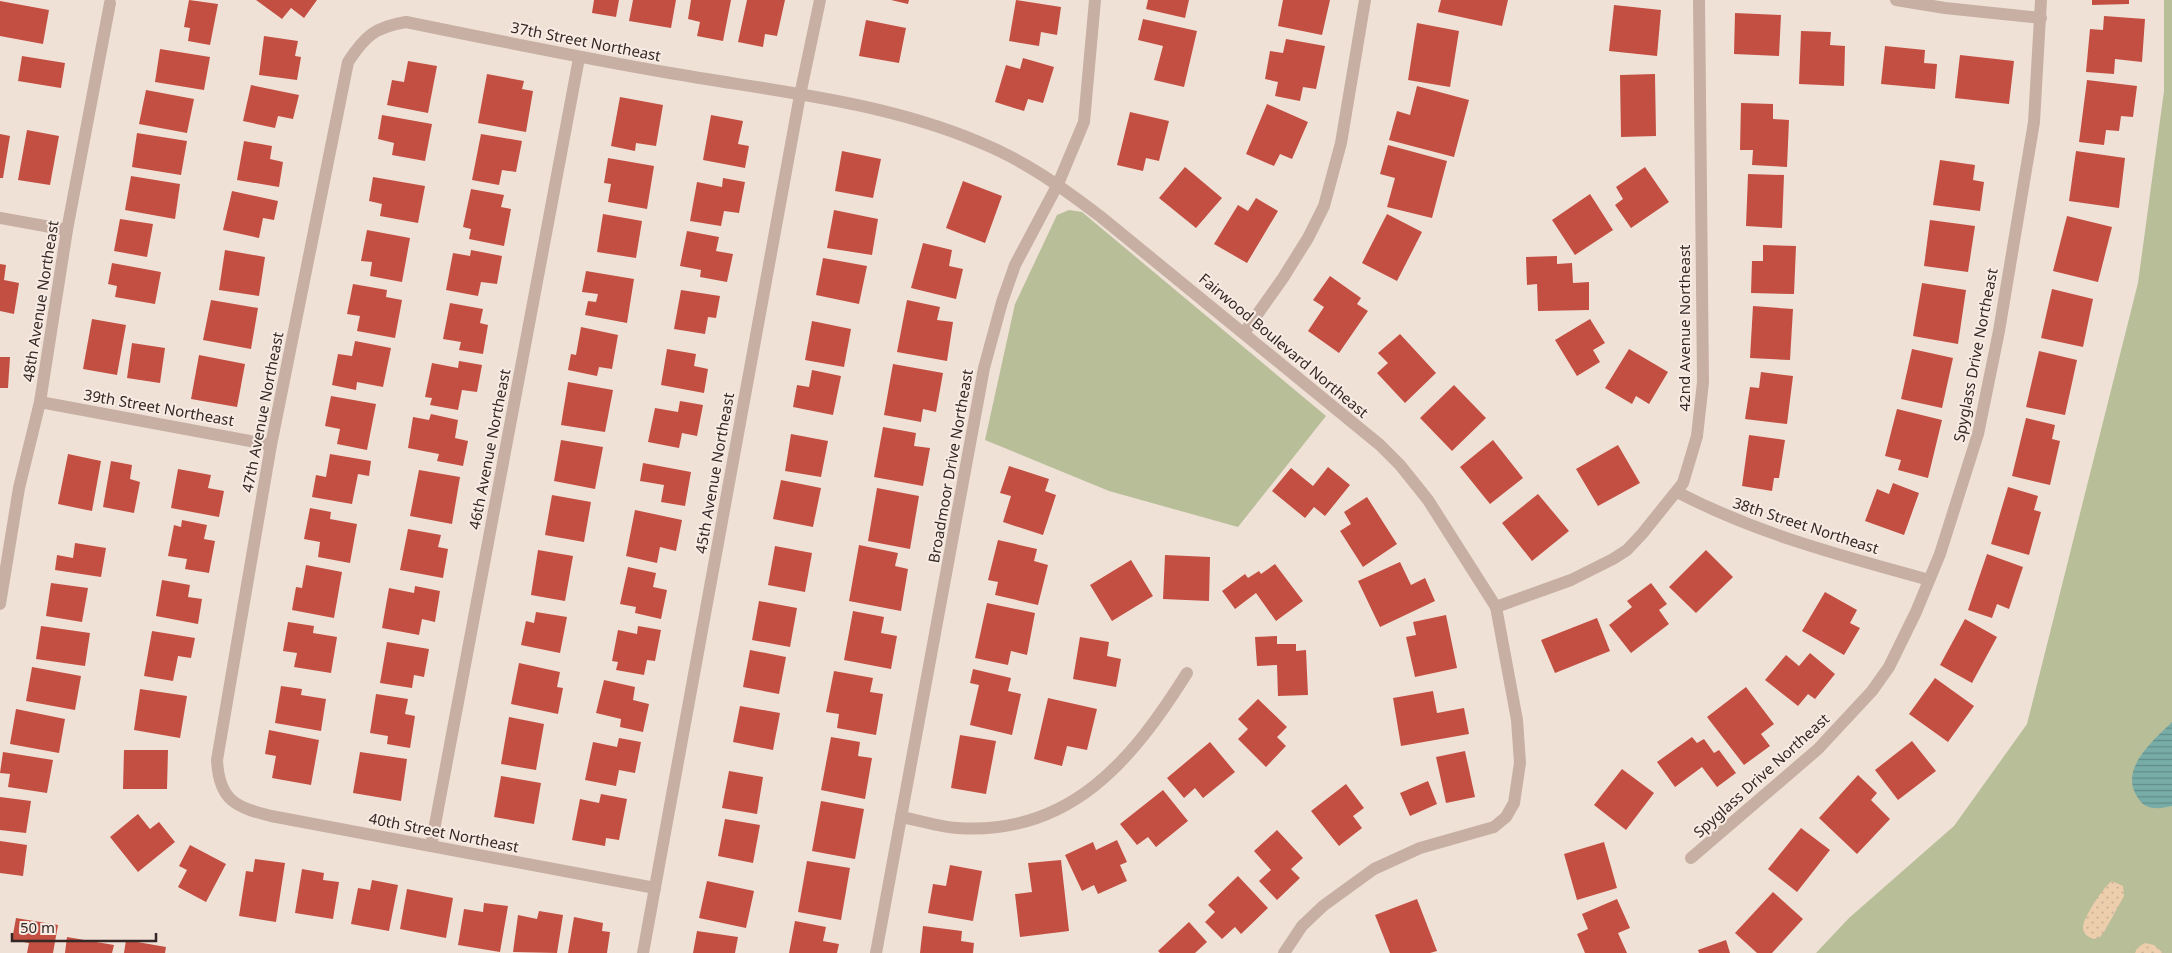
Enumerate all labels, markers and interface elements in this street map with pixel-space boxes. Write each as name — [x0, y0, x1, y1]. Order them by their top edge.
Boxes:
street label: 37th Street Northeast — [509, 17, 663, 65]
street label: 48th Avenue Northeast — [17, 218, 63, 383]
street label: 42nd Avenue Northeast — [1674, 244, 1694, 411]
street label: Spyglass Drive Northeast — [1948, 266, 2002, 443]
street label: Fairwood Boulevard Northeast — [1195, 268, 1373, 422]
street label: 47th Avenue Northeast — [237, 329, 287, 494]
street label: 46th Avenue Northeast — [464, 366, 514, 531]
street label: Broadmoor Drive Northeast — [923, 367, 977, 564]
street label: 39th Street Northeast — [82, 384, 236, 430]
street label: 45th Avenue Northeast — [690, 390, 738, 555]
street label: 38th Street Northeast — [1730, 492, 1882, 558]
street label: Spyglass Drive Northeast — [1689, 708, 1834, 841]
street label: 40th Street Northeast — [367, 808, 521, 856]
scale bar — [12, 910, 156, 942]
text: 50 m — [20, 917, 55, 937]

